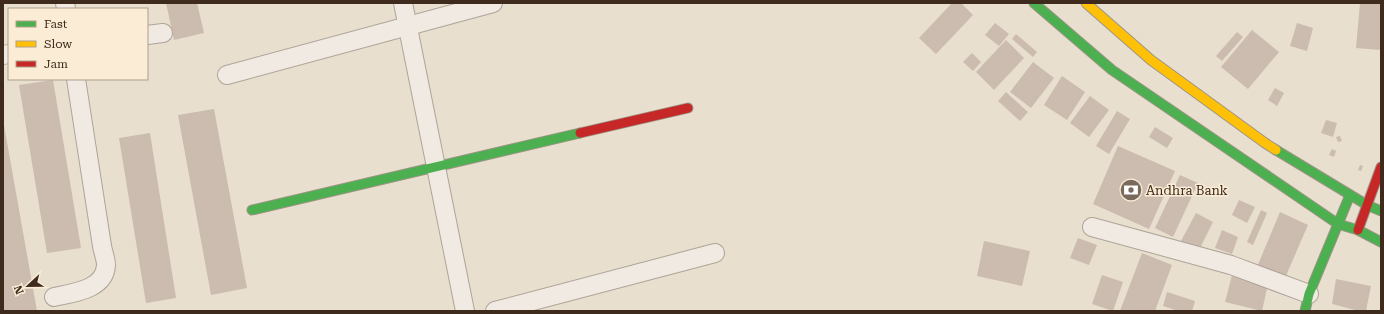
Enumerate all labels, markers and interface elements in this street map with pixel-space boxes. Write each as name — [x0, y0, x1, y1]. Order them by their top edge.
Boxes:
legend — [8, 8, 148, 80]
text: Fast — [44, 17, 68, 31]
text: Slow — [44, 37, 72, 51]
text: Jam — [44, 57, 68, 71]
bank icon: Andhra Bank — [1118, 177, 1144, 203]
place label: Andhra Bank — [1146, 183, 1228, 198]
north arrow — [8, 266, 48, 306]
text: N — [11, 283, 27, 296]

